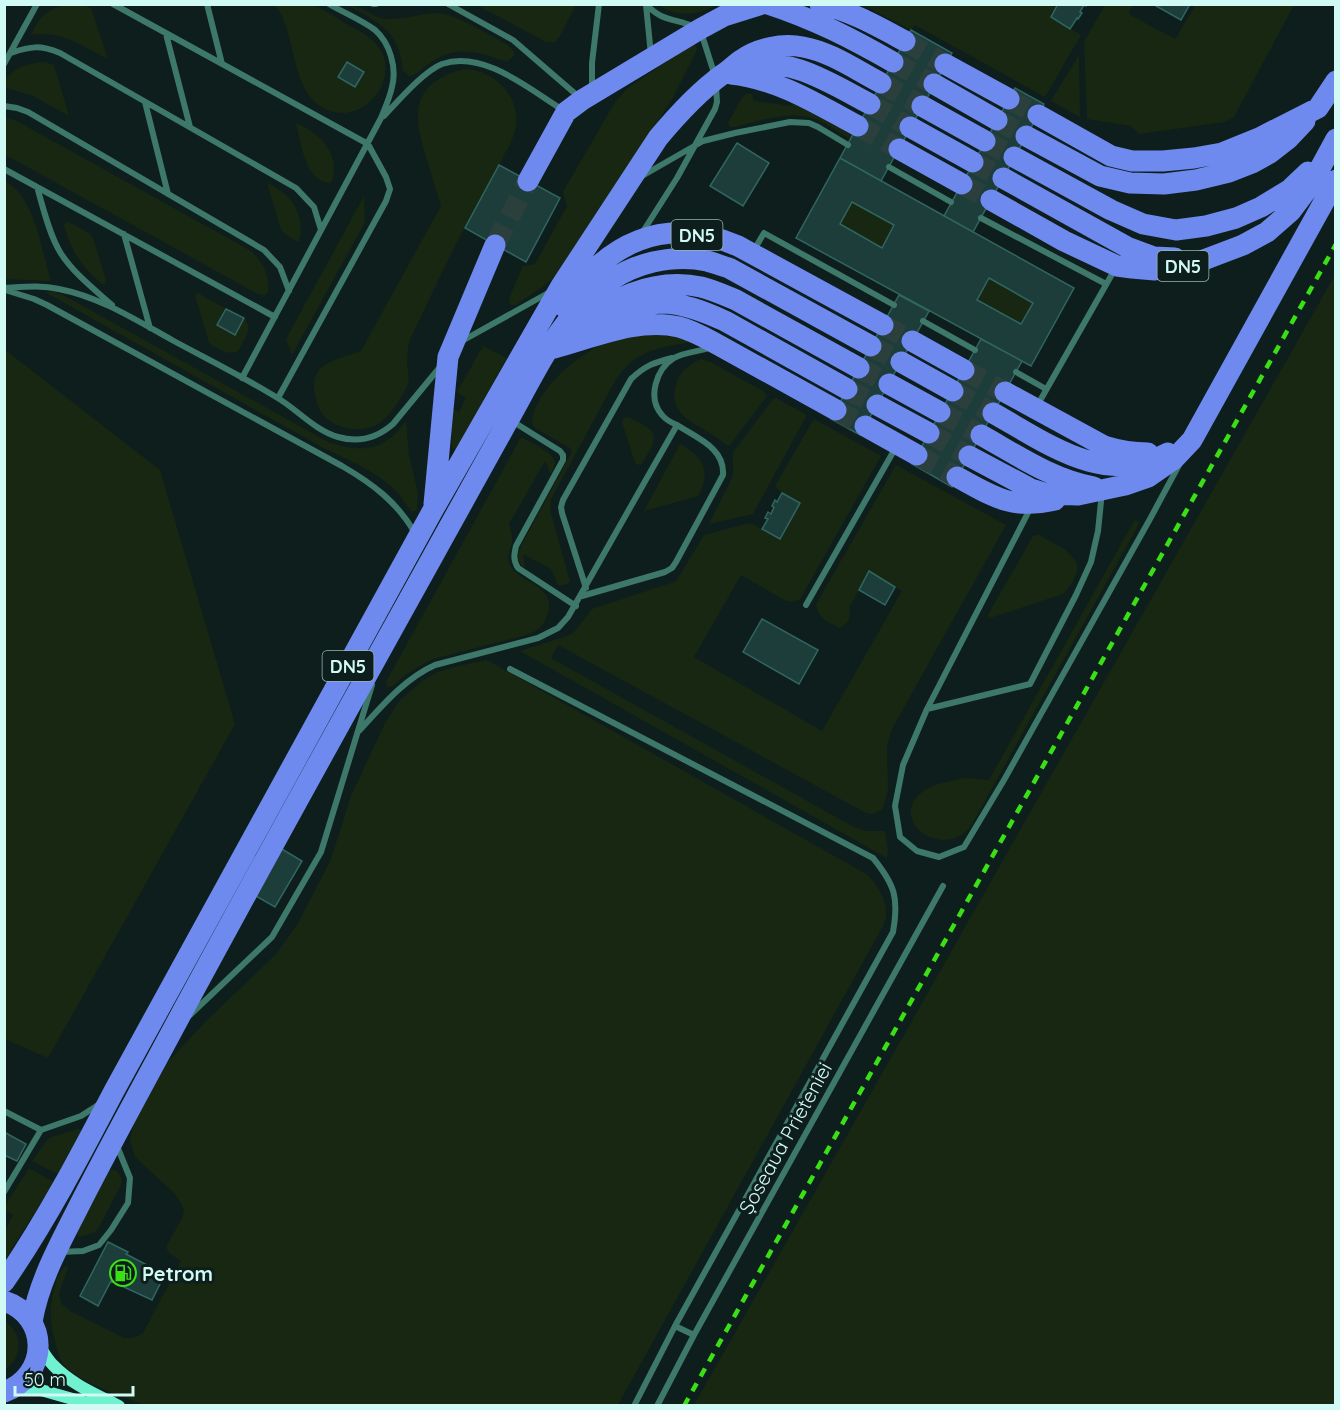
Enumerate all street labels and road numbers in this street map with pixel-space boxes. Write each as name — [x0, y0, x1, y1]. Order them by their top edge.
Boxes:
road number: DN5 — [672, 220, 722, 250]
road number: DN5 — [1158, 251, 1208, 281]
road number: DN5 — [322, 651, 374, 681]
street label: Șoseaua Prieteniei — [733, 1058, 837, 1218]

